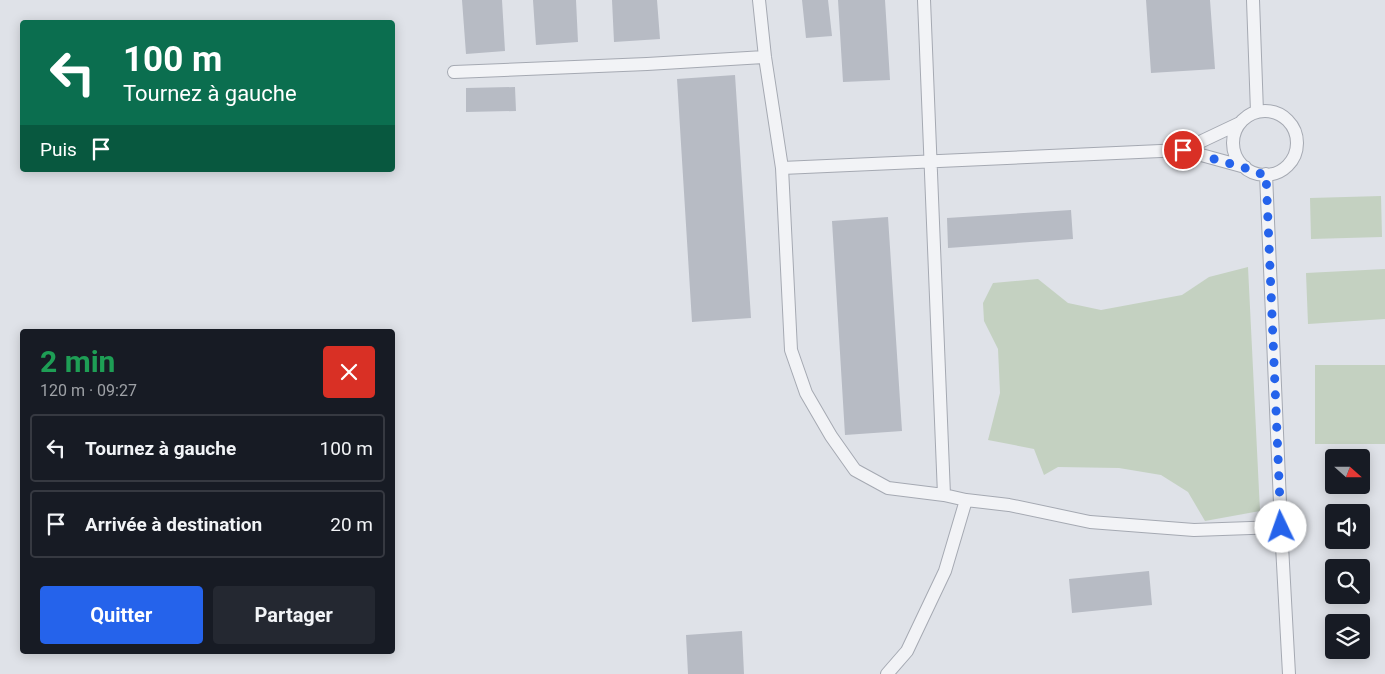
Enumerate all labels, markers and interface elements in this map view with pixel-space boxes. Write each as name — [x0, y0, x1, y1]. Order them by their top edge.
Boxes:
text: 100 m — [123, 39, 222, 80]
icon: left — [40, 40, 105, 105]
text: Tournez à gauche — [123, 81, 297, 106]
pin — [1162, 129, 1204, 171]
icon: arrive — [87, 135, 115, 163]
icon: arrive — [1169, 136, 1197, 164]
text: Puis — [40, 138, 77, 161]
text: 2 min — [40, 344, 115, 379]
button: close — [323, 346, 375, 398]
text: 120 m · 09:27 — [40, 381, 137, 400]
icon: left — [42, 434, 70, 462]
text: Tournez à gauche — [85, 437, 236, 460]
text: 100 m — [320, 437, 373, 460]
north arrow — [1325, 449, 1370, 494]
map controls — [1325, 449, 1370, 659]
position arrow — [1254, 500, 1306, 552]
button: sound — [1325, 504, 1370, 549]
icon: arrive — [42, 510, 70, 538]
text: Arrivée à destination — [85, 513, 262, 536]
text: 20 m — [330, 513, 373, 536]
button: search — [1325, 559, 1370, 604]
button: Quitter — [40, 586, 203, 644]
button: Partager — [213, 586, 375, 644]
button: layers — [1325, 614, 1370, 659]

